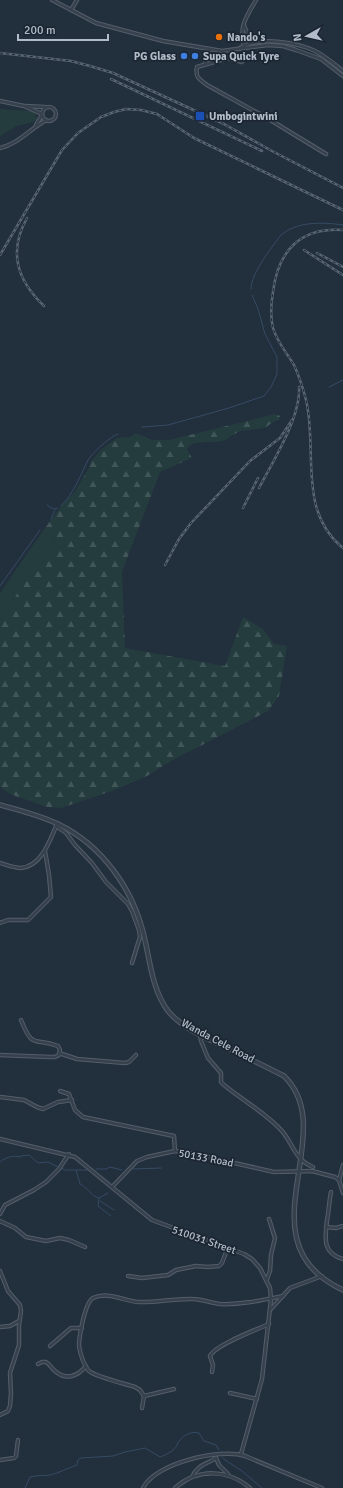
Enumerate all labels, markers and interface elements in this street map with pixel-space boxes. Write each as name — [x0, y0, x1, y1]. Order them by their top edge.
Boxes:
scale bar — [18, 16, 108, 42]
north arrow — [287, 16, 327, 56]
text: 200 m — [24, 23, 56, 38]
place label: Nando's — [227, 31, 266, 44]
marker: Nando's — [214, 32, 224, 42]
text: N — [291, 33, 305, 42]
place label: PG Glass — [134, 50, 176, 63]
place label: Supa Quick Tyre — [203, 50, 280, 63]
marker: PG Glass — [179, 51, 189, 61]
marker: Supa Quick Tyre — [190, 51, 200, 61]
marker: Umbogintwini — [194, 110, 206, 122]
place label: Umbogintwini — [209, 110, 278, 123]
street label: Wanda Cele Road — [179, 1016, 257, 1066]
street label: 50133 Road — [177, 1146, 235, 1170]
street label: 510031 Street — [170, 1223, 238, 1257]

